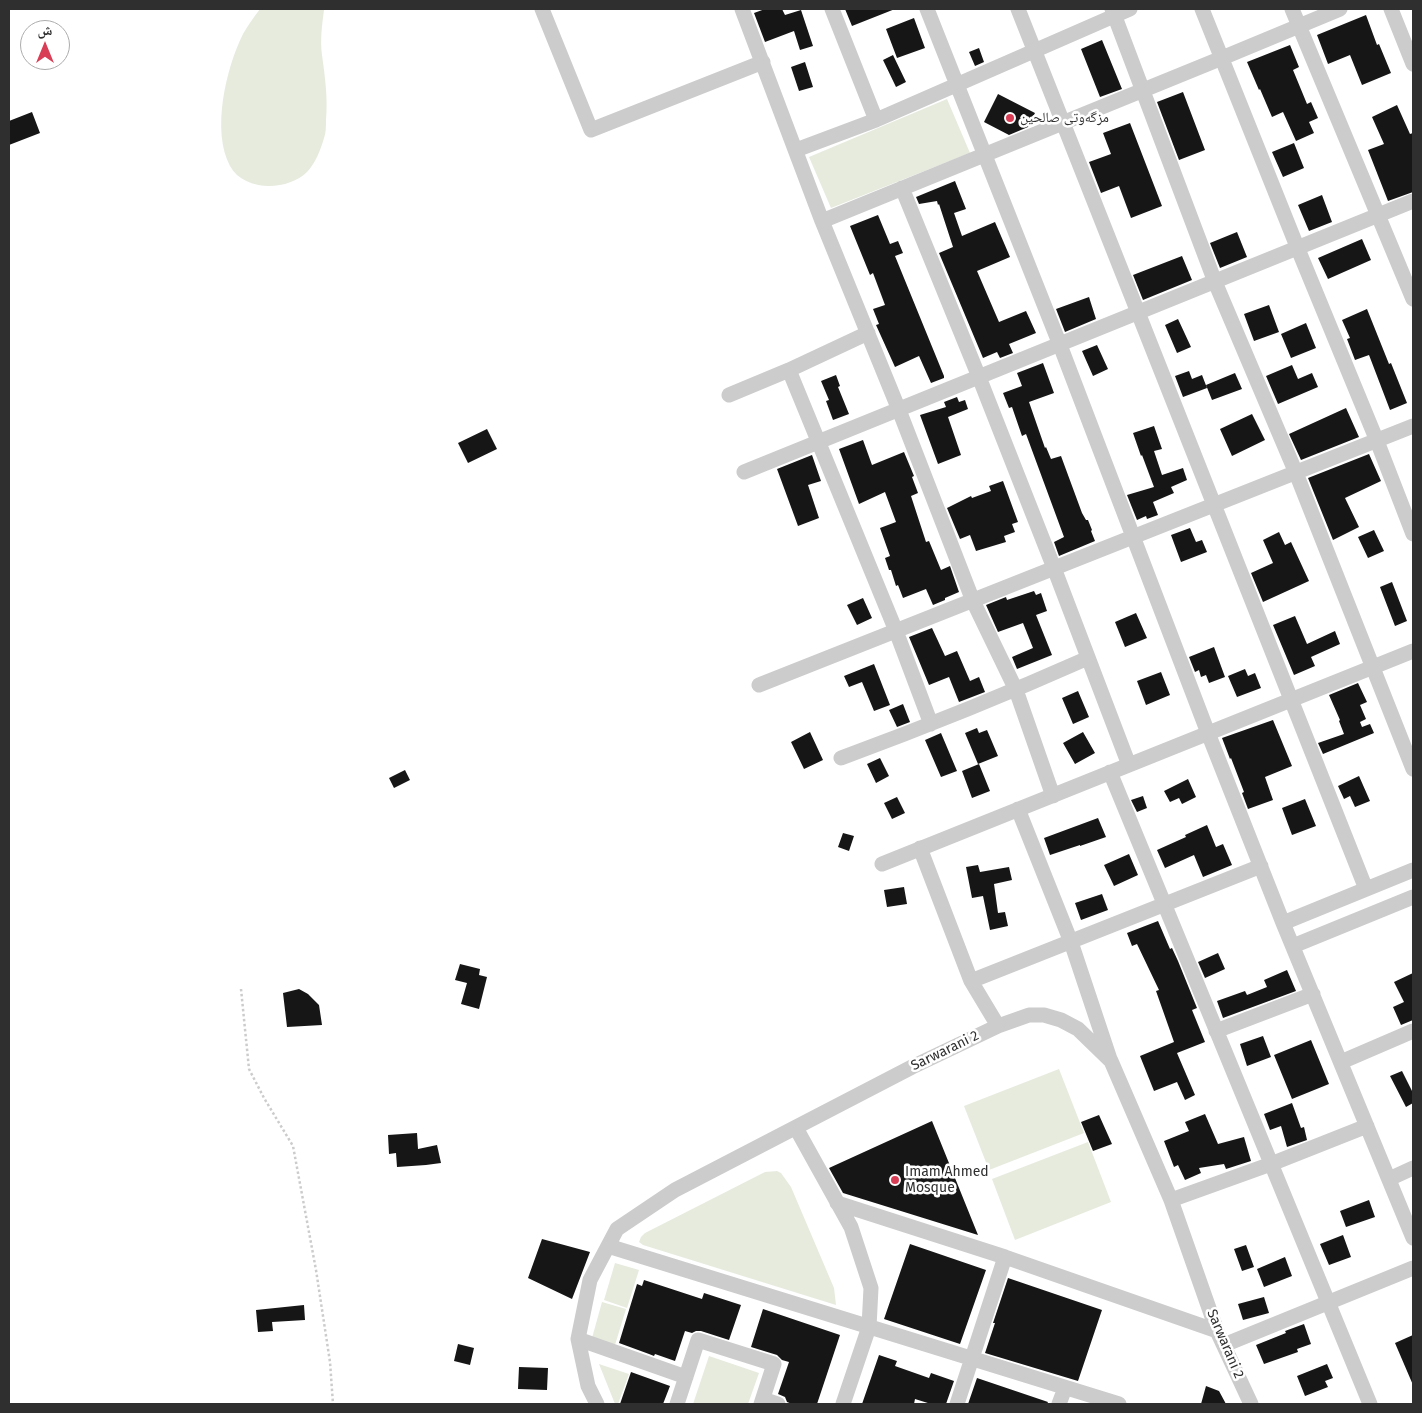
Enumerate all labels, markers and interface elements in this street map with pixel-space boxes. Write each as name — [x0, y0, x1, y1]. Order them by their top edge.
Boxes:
north arrow — [20, 20, 70, 70]
text: ش — [38, 22, 52, 39]
place label: مزگەوتی صالحین — [1020, 110, 1109, 126]
marker: مزگەوتی صالحین — [1004, 112, 1016, 124]
street label: Sarwarani 2 — [908, 1027, 982, 1075]
place label: Imam Ahmed Mosque — [905, 1164, 989, 1196]
marker: Imam Ahmed Mosque — [889, 1174, 901, 1186]
street label: Sarwarani 2 — [1203, 1307, 1247, 1381]

